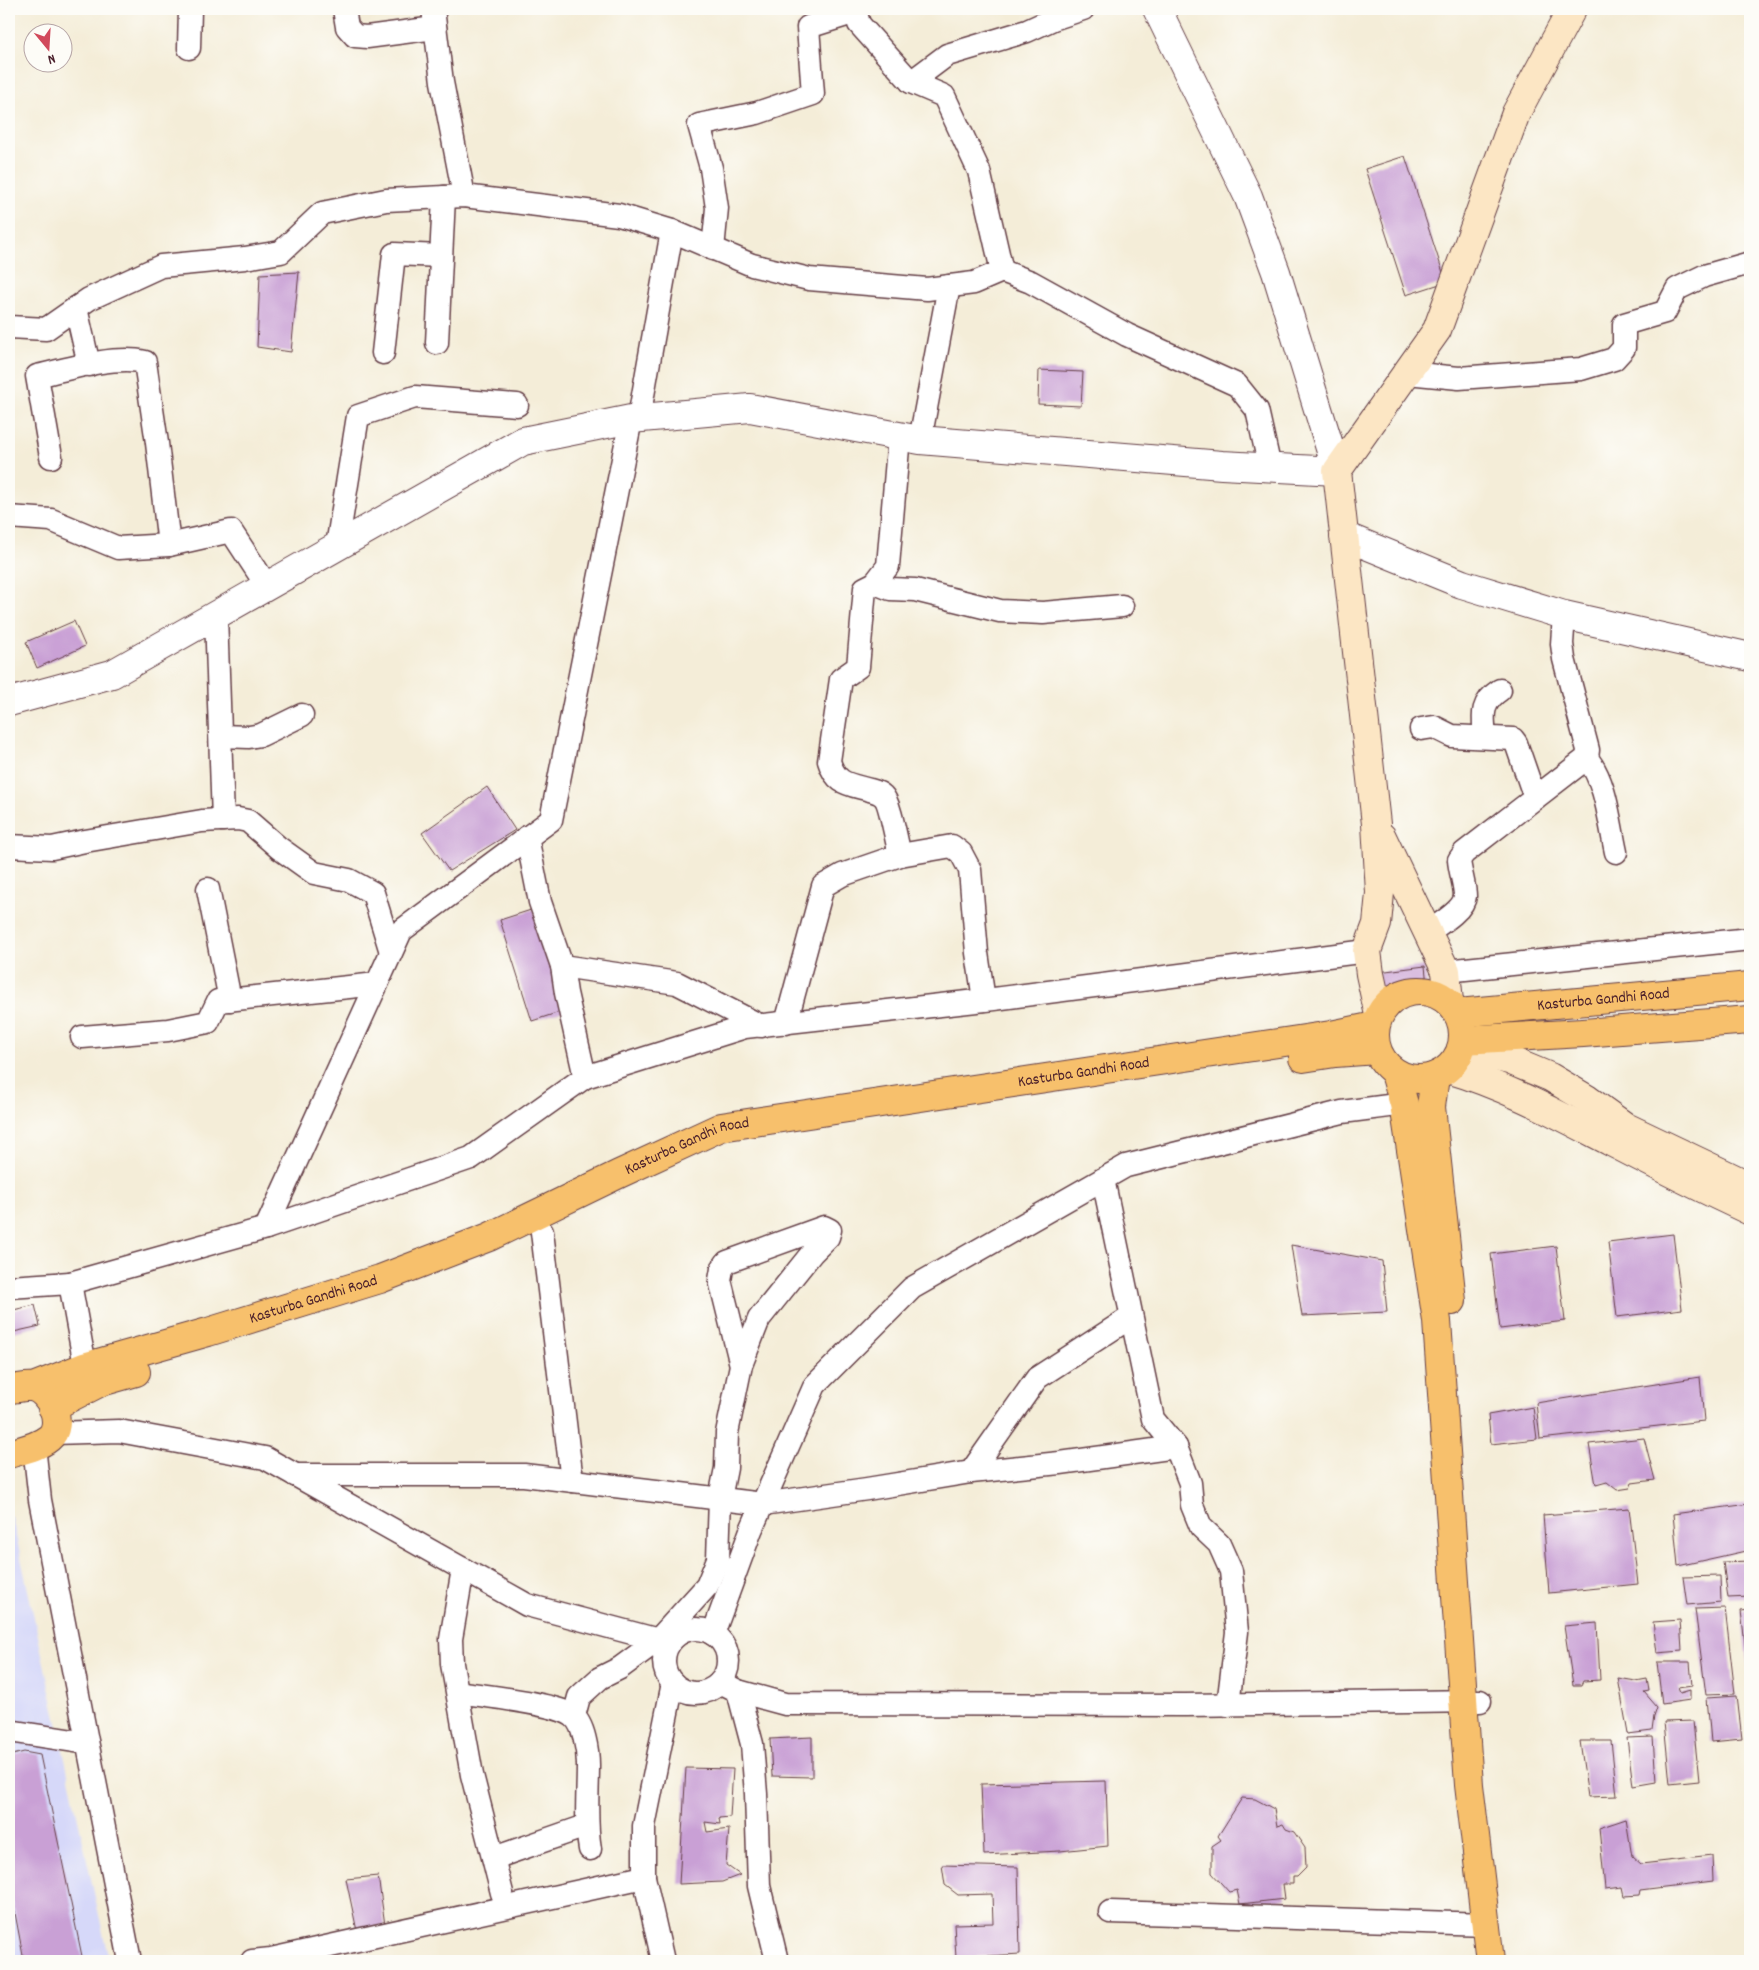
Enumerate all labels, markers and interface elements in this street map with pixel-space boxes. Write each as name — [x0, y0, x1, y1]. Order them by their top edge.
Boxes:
north arrow — [22, 22, 72, 72]
text: N — [45, 48, 58, 69]
street label: Kasturba Gandhi Road — [1536, 982, 1671, 1017]
street label: Kasturba Gandhi Road — [1016, 1051, 1151, 1094]
street label: Kasturba Gandhi Road — [621, 1111, 751, 1181]
street label: Kasturba Gandhi Road — [247, 1269, 380, 1330]

